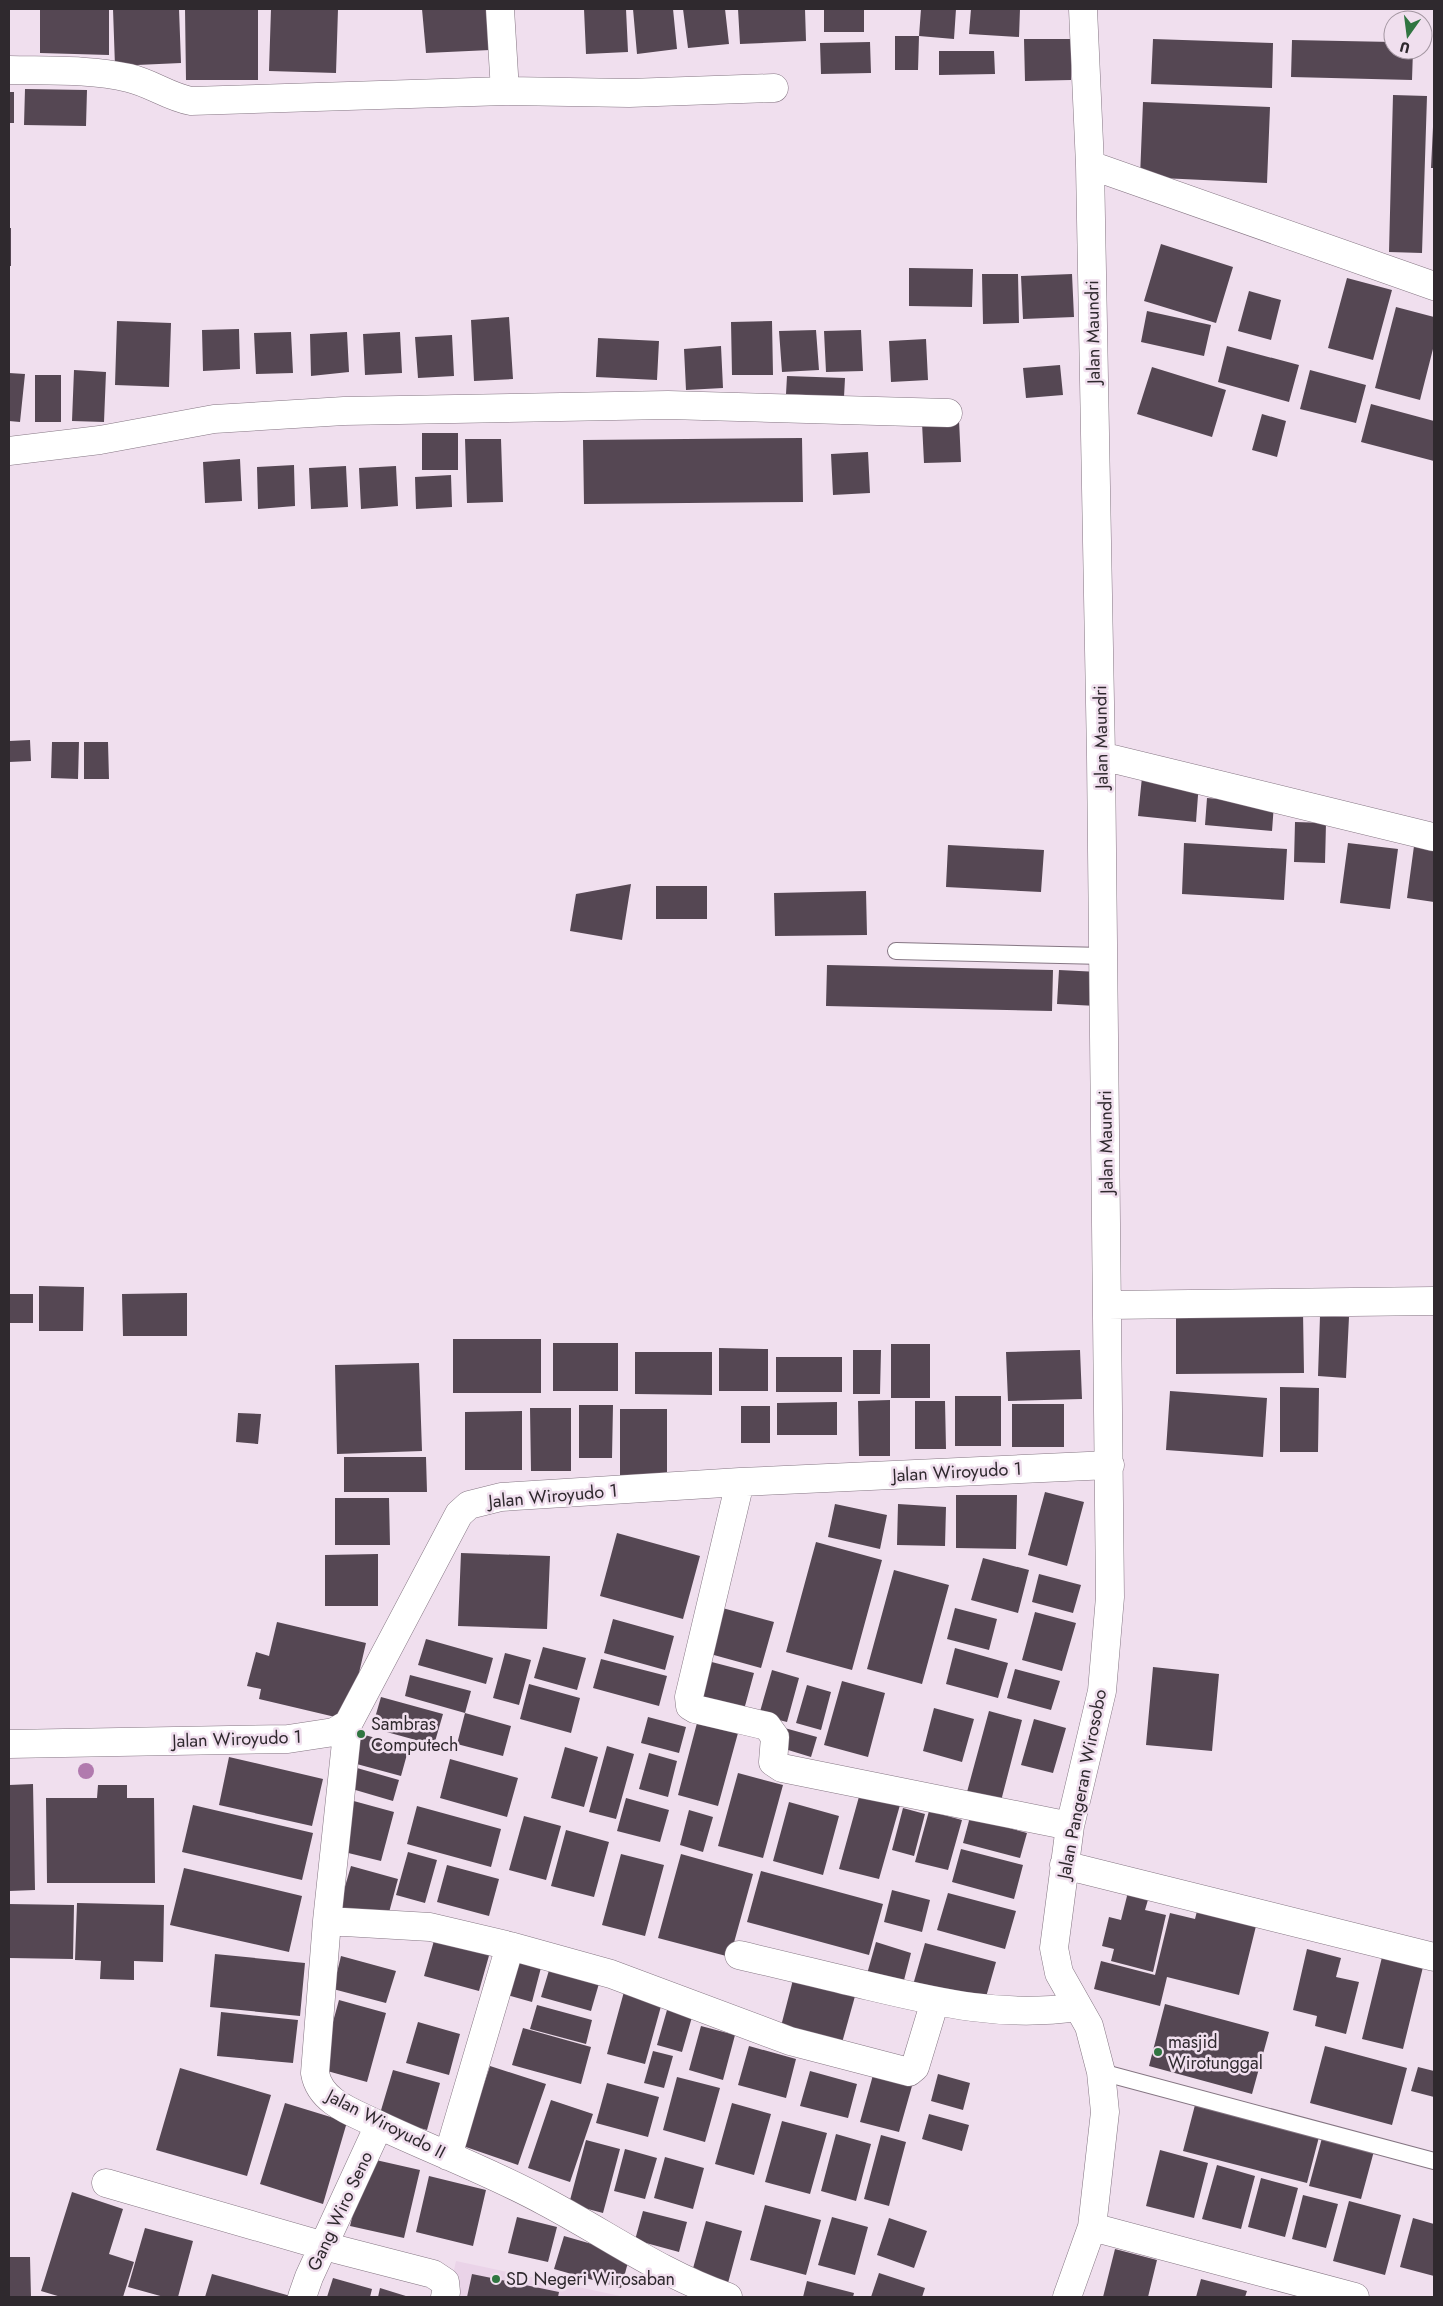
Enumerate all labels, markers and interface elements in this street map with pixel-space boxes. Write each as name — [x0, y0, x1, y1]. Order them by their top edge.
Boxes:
north arrow — [1383, 10, 1433, 60]
text: U — [1398, 37, 1412, 59]
street label: Jalan Maundri — [1079, 280, 1107, 386]
street label: Jalan Maundri — [1087, 685, 1115, 791]
street label: Jalan Maundri — [1092, 1090, 1120, 1196]
street label: Jalan Wiroyudo 1 — [890, 1456, 1022, 1488]
street label: Jalan Wiroyudo 1 — [485, 1477, 619, 1515]
street label: Jalan Pangeran Wirosobo — [1050, 1687, 1113, 1883]
place label: Sambras Computech — [371, 1711, 459, 1758]
street label: Jalan Wiroyudo 1 — [170, 1724, 302, 1754]
marker: Sambras Computech — [355, 1728, 367, 1740]
place label: masjid Wirotunggal — [1168, 2029, 1263, 2076]
marker: masjid Wirotunggal — [1152, 2046, 1164, 2058]
street label: Jalan Wiroyudo II — [320, 2082, 450, 2165]
street label: Gang Wiro Seno — [301, 2147, 379, 2275]
place label: SD Negeri Wirosaban — [506, 2266, 675, 2292]
marker: SD Negeri Wirosaban — [490, 2273, 502, 2285]

